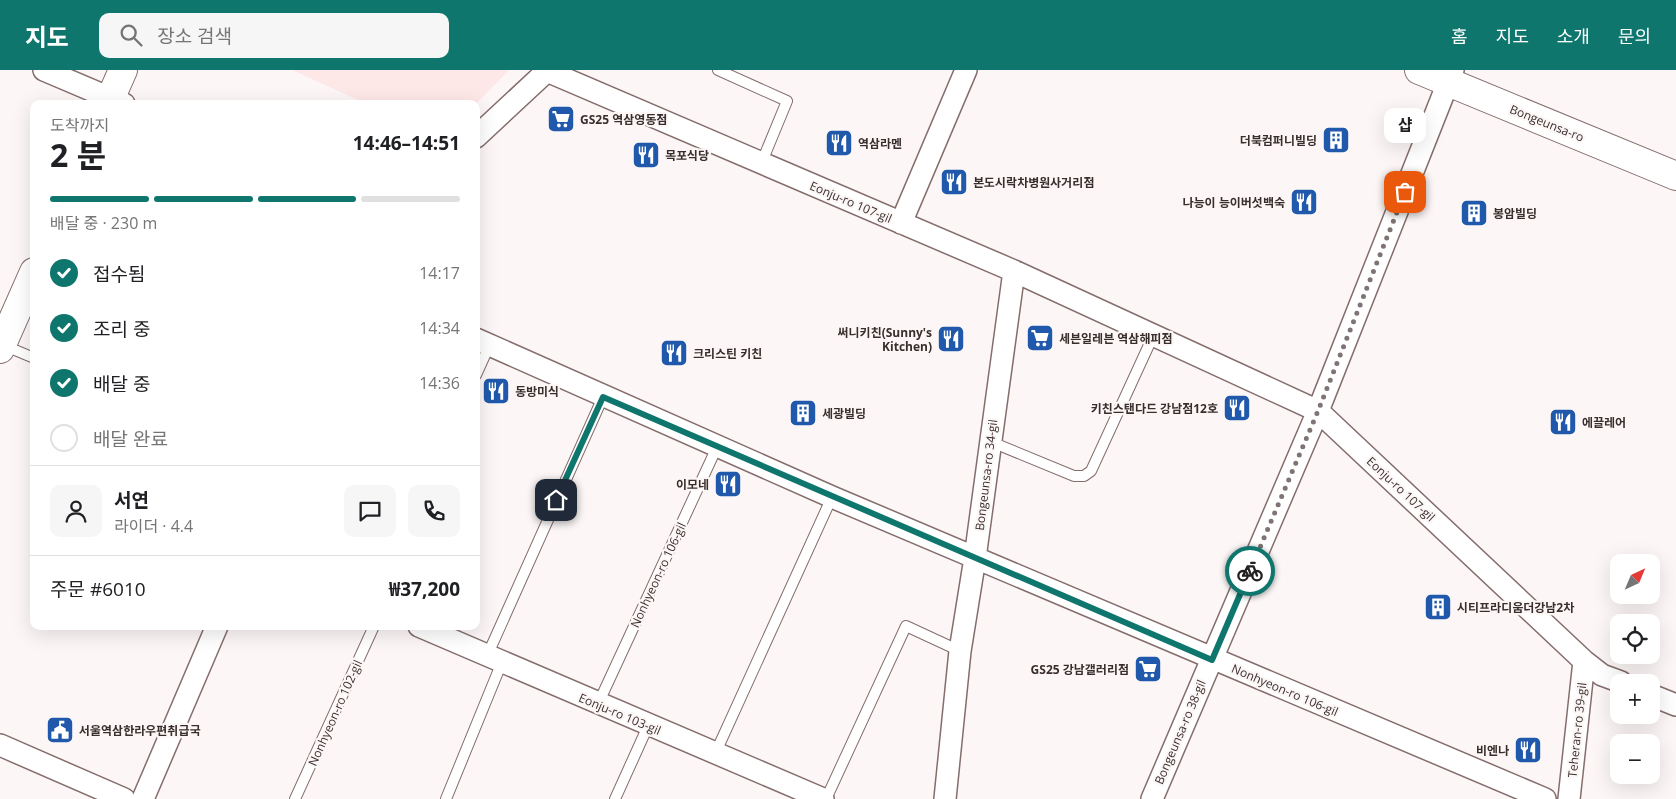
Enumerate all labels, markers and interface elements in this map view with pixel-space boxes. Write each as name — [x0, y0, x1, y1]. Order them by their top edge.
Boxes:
search box — [99, 13, 449, 58]
text: 지도 — [25, 20, 69, 53]
icon: search — [117, 21, 145, 49]
text: 장소 검색 — [157, 23, 232, 49]
text: 홈 — [1451, 24, 1468, 48]
text: 지도 — [1496, 24, 1529, 48]
text: 소개 — [1557, 24, 1590, 48]
text: 문의 — [1618, 24, 1651, 48]
street label: Bongeunsa-ro — [1507, 100, 1587, 146]
supermarket icon: GS25 역삼영동점 — [546, 104, 576, 134]
callout: 샵 — [1384, 107, 1426, 142]
place label: GS25 역삼영동점 — [580, 111, 667, 128]
text: 도착까지 — [50, 114, 109, 136]
text: 샵 — [1398, 114, 1412, 136]
building icon: 더북컴퍼니빌딩 — [1321, 125, 1351, 155]
restaurant icon: 역삼라멘 — [824, 128, 854, 158]
text: 14:46–14:51 — [353, 130, 460, 156]
place label: 더북컴퍼니빌딩 — [1240, 132, 1317, 149]
text: 2 분 — [50, 133, 106, 176]
place label: 역삼라멘 — [858, 135, 902, 152]
restaurant icon: 목포식당 — [631, 140, 661, 170]
place label: 목포식당 — [665, 147, 709, 164]
restaurant icon: 본도시락차병원사거리점 — [939, 167, 969, 197]
pin — [1384, 171, 1426, 213]
place label: 본도시락차병원사거리점 — [973, 174, 1094, 191]
street label: Eonju-ro 107-gil — [807, 177, 895, 227]
icon: bag — [1391, 178, 1419, 206]
restaurant icon: 나능이 능이버섯백숙 — [1289, 187, 1319, 217]
place label: 나능이 능이버섯백숙 — [1183, 194, 1285, 211]
building icon: 봉암빌딩 — [1459, 198, 1489, 228]
place label: 봉암빌딩 — [1493, 205, 1537, 222]
text: 배달 중 · 230 m — [50, 212, 157, 234]
icon: check — [50, 259, 78, 287]
text: 접수됨 — [93, 261, 145, 287]
text: 14:17 — [419, 262, 460, 284]
icon: check — [50, 314, 78, 342]
text: 조리 중 — [93, 316, 150, 342]
text: 14:34 — [419, 317, 460, 339]
supermarket icon: 세븐일레븐 역삼해피점 — [1025, 323, 1055, 353]
place label: 써니키친(Sunny's Kitchen) — [838, 324, 932, 355]
restaurant icon: 써니키친(Sunny's Kitchen) — [936, 324, 966, 354]
place label: 세븐일레븐 역삼해피점 — [1059, 330, 1173, 347]
restaurant icon: 크리스틴 키친 — [659, 338, 689, 368]
place label: 크리스틴 키친 — [693, 345, 762, 362]
icon: check — [50, 369, 78, 397]
text: 배달 중 — [93, 371, 150, 397]
text: 14:36 — [419, 372, 460, 394]
restaurant icon: 동방미식 — [481, 376, 511, 406]
place label: 동방미식 — [515, 383, 559, 400]
restaurant icon: 키친스탠다드 강남점12호 — [1222, 393, 1252, 423]
building icon: 세광빌딩 — [788, 398, 818, 428]
place label: 키친스탠다드 강남점12호 — [1091, 400, 1218, 417]
place label: 세광빌딩 — [822, 405, 866, 422]
restaurant icon: 에끌레어 — [1548, 407, 1578, 437]
place label: 에끌레어 — [1582, 414, 1626, 431]
street label: Bongeunsa-ro 34-gil — [971, 418, 1001, 532]
text: 배달 완료 — [93, 426, 168, 452]
street label: Eonju-ro 107-gil — [1363, 453, 1439, 525]
restaurant icon: 이모네 — [713, 469, 743, 499]
place label: 이모네 — [676, 476, 709, 493]
pin — [535, 479, 577, 521]
button: person — [50, 485, 102, 537]
button: chat — [344, 485, 396, 537]
button: phone — [408, 485, 460, 537]
icon: home — [542, 486, 570, 514]
text: 서연 — [114, 487, 149, 513]
text: 라이더 · 4.4 — [114, 515, 193, 537]
street label: Nonhyeon-ro 106-gil — [626, 520, 690, 630]
courier — [1225, 546, 1275, 596]
north arrow — [1610, 554, 1660, 604]
map controls — [1610, 554, 1660, 784]
icon: bike — [1236, 557, 1264, 585]
text: 주문 #6010 — [50, 576, 146, 602]
text: ₩37,200 — [389, 576, 460, 602]
building icon: 시티프라디움더강남2차 — [1423, 592, 1453, 622]
place label: 시티프라디움더강남2차 — [1457, 599, 1574, 616]
button: locate — [1610, 614, 1660, 664]
supermarket icon: GS25 강남갤러리점 — [1133, 654, 1163, 684]
street label: Nonhyeon-ro 102-gil — [304, 657, 366, 769]
street label: Nonhyeon-ro 106-gil — [1229, 660, 1341, 720]
place label: GS25 강남갤러리점 — [1031, 661, 1129, 678]
button: + — [1610, 674, 1660, 724]
street label: Bongeunsa-ro 38-gil — [1150, 677, 1210, 787]
street label: Teheran-ro 39-gil — [1564, 682, 1590, 778]
street label: Eonju-ro 103-gil — [576, 689, 664, 739]
public building icon: 서울역삼한라우편취급국 — [45, 715, 75, 745]
place label: 서울역삼한라우편취급국 — [79, 722, 200, 739]
button: − — [1610, 734, 1660, 784]
restaurant icon: 비엔나 — [1513, 735, 1543, 765]
place label: 비엔나 — [1476, 742, 1509, 759]

